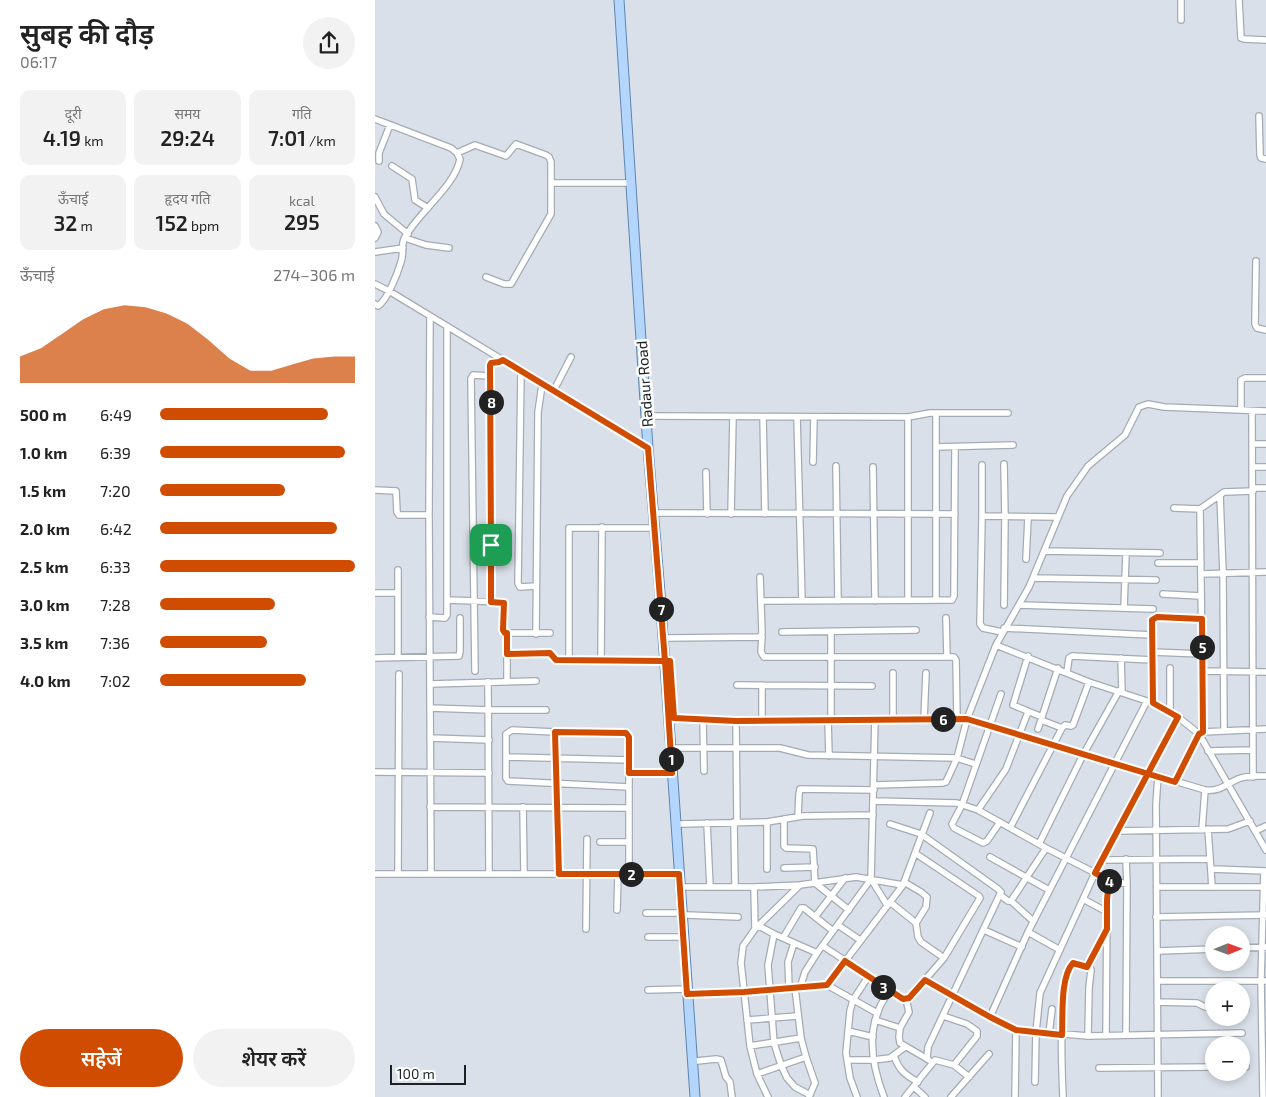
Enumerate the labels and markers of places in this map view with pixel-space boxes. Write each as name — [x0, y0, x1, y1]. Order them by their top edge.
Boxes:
pin: 8 — [479, 390, 503, 414]
pin — [470, 524, 512, 566]
pin: 7 — [649, 596, 673, 622]
pin: 5 — [1189, 634, 1215, 660]
pin: 6 — [931, 706, 955, 732]
pin: 1 — [659, 746, 683, 772]
pin: 2 — [619, 862, 643, 886]
pin: 4 — [1097, 868, 1121, 894]
pin: 3 — [871, 974, 895, 1000]

